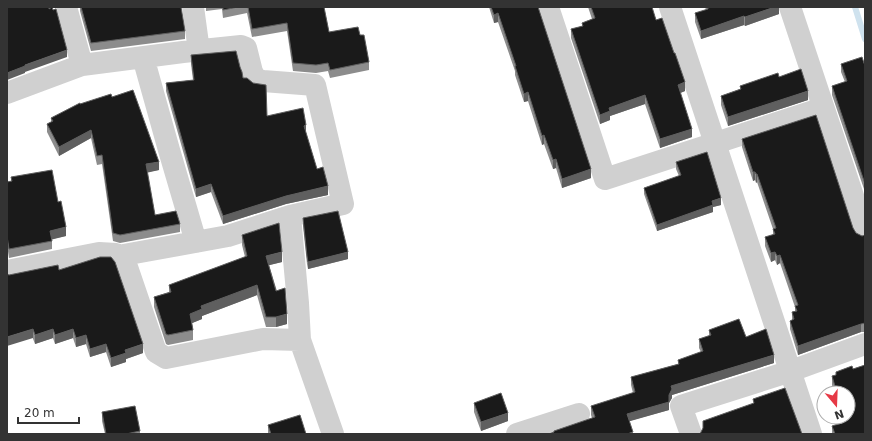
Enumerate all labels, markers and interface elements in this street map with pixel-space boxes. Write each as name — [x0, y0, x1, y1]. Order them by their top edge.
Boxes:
north arrow — [816, 385, 856, 425]
scale bar — [18, 399, 79, 425]
text: 20 m — [24, 406, 55, 420]
text: N — [833, 406, 846, 422]

